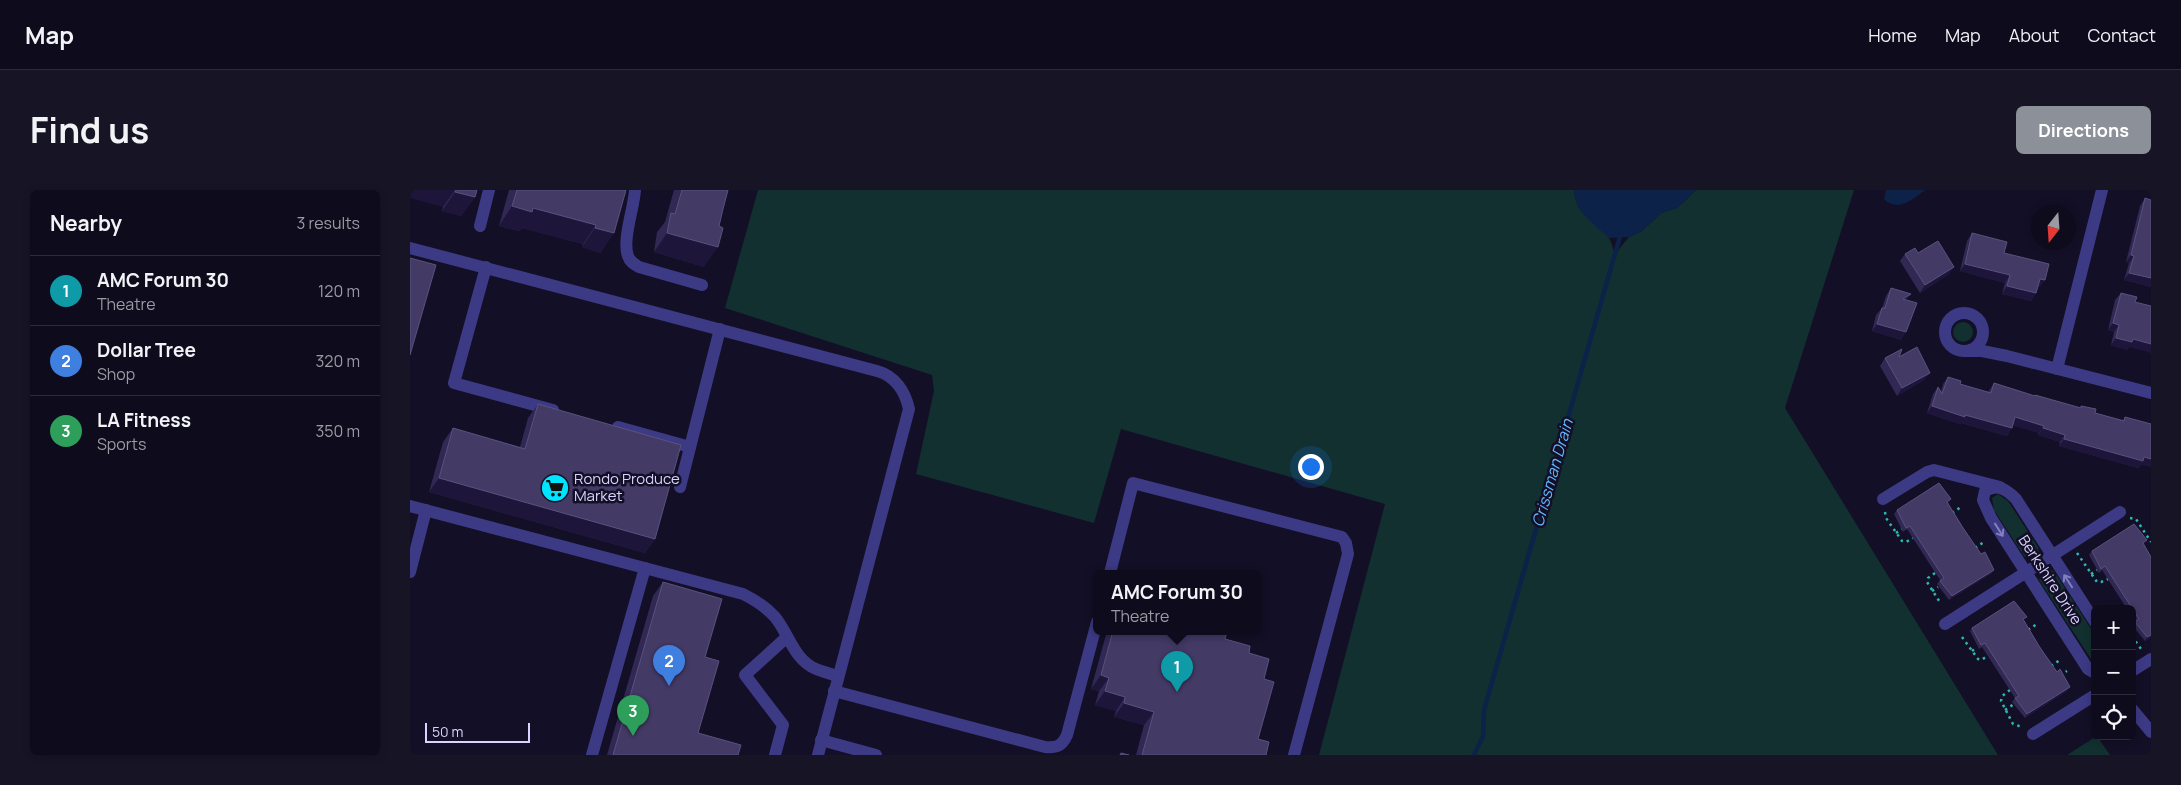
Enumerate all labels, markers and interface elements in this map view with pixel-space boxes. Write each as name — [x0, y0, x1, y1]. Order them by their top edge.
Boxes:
text: Map — [25, 18, 74, 51]
text: Home — [1868, 23, 1917, 47]
text: Map — [1945, 23, 1981, 47]
text: About — [2009, 23, 2059, 47]
text: Contact — [2087, 23, 2156, 47]
text: Find us — [30, 106, 149, 154]
button: Directions — [2016, 106, 2151, 154]
north arrow — [2031, 205, 2076, 250]
text: Nearby — [50, 209, 122, 237]
text: 3 results — [297, 212, 360, 234]
text: AMC Forum 30 — [97, 267, 229, 293]
text: 1 — [62, 280, 70, 302]
text: 120 m — [318, 280, 360, 302]
text: Theatre — [97, 293, 156, 315]
text: Dollar Tree — [97, 337, 196, 363]
text: 2 — [61, 350, 71, 372]
text: 320 m — [316, 350, 360, 372]
text: Shop — [97, 363, 135, 385]
text: LA Fitness — [97, 407, 191, 433]
water label: Crissman Drain — [1526, 416, 1578, 529]
text: 3 — [61, 420, 71, 442]
text: 350 m — [315, 420, 360, 442]
text: Sports — [97, 433, 146, 455]
your location — [1298, 454, 1324, 480]
place label: Rondo Produce Market — [574, 468, 680, 506]
supermarket icon: Rondo Produce Market — [540, 473, 570, 503]
one-way arrow — [1994, 523, 2004, 537]
street label: Berkshire Drive — [2014, 531, 2087, 629]
popup — [1093, 570, 1261, 635]
one-way arrow — [2063, 574, 2073, 588]
text: AMC Forum 30 — [1111, 579, 1243, 605]
text: Theatre — [1111, 605, 1169, 627]
map controls — [2091, 605, 2136, 740]
button: + — [2091, 605, 2136, 650]
pin: 2 — [653, 645, 685, 686]
button: − — [2091, 650, 2136, 695]
pin: 1 — [1161, 651, 1193, 692]
pin: 3 — [617, 695, 649, 736]
button: locate — [2091, 695, 2136, 740]
scale bar — [425, 720, 530, 743]
text: 50 m — [432, 722, 463, 741]

